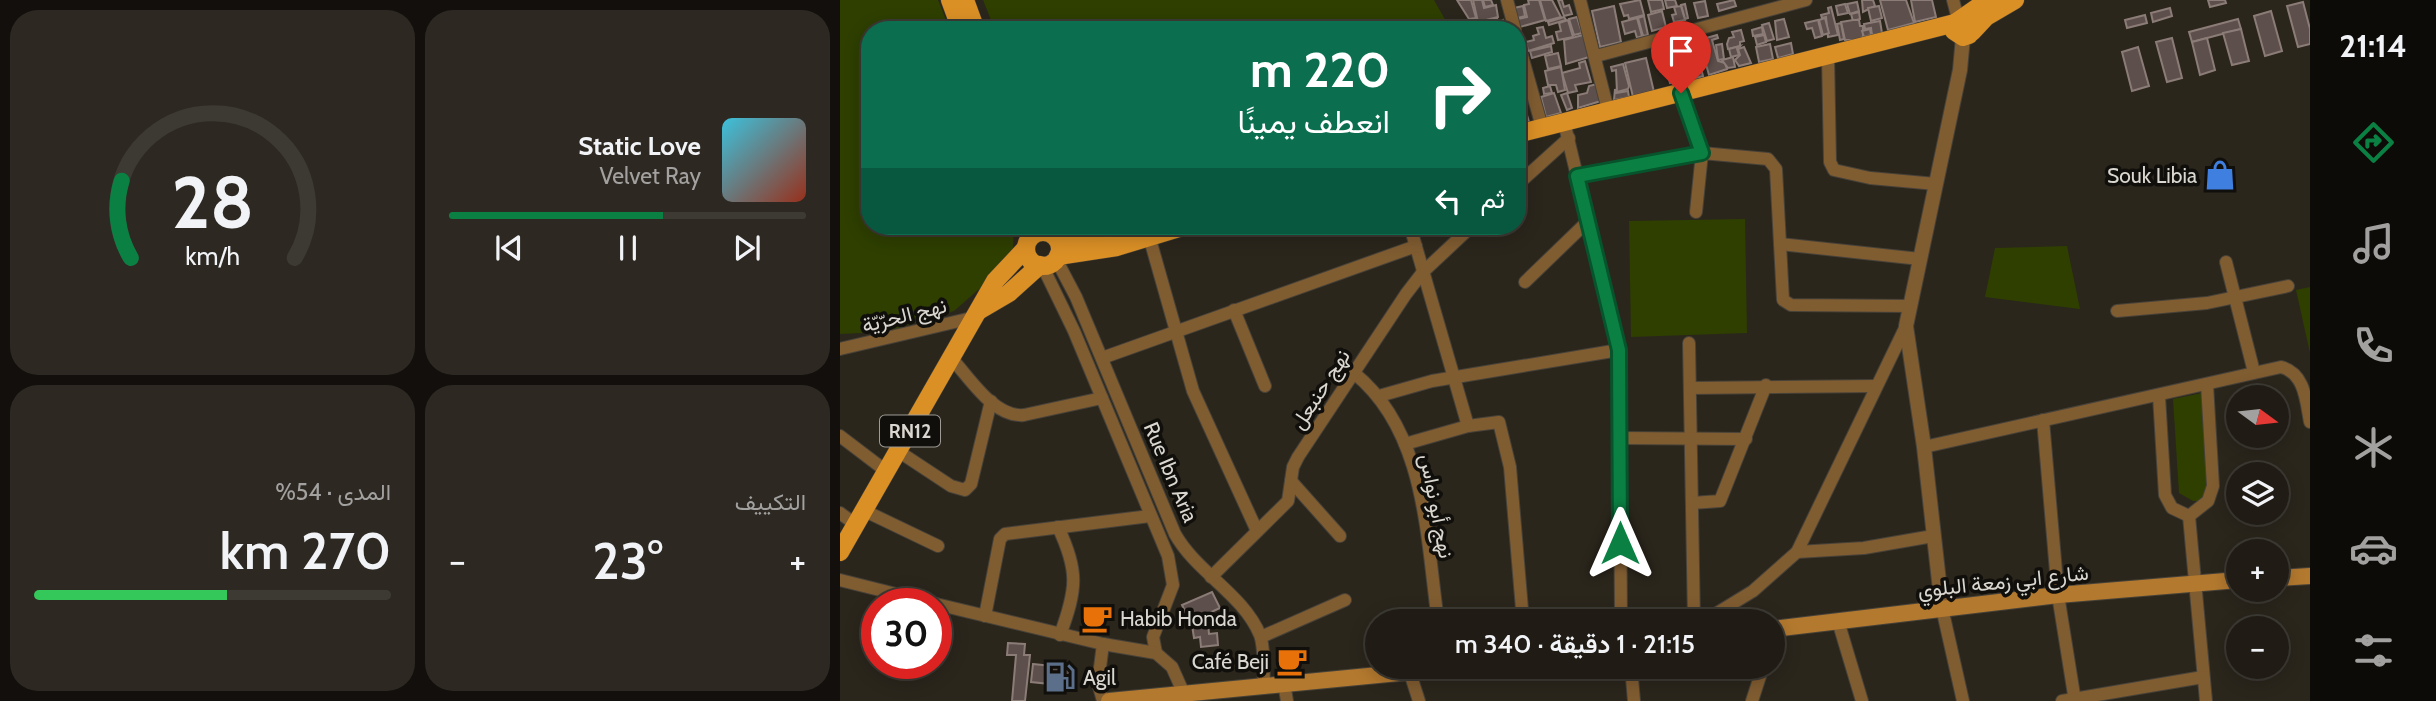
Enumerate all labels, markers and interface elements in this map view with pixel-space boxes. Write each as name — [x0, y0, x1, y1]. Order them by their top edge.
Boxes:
pin — [1651, 21, 1711, 93]
text: 21:14 — [2339, 26, 2407, 65]
icon: arrive — [1662, 32, 1700, 70]
text: 220 m — [1250, 40, 1390, 99]
icon: right — [1414, 49, 1505, 140]
text: انعطف يمينًا — [1238, 102, 1390, 141]
icon: directions — [2349, 118, 2398, 167]
text: Static Love — [578, 130, 701, 162]
shop icon: Souk Libia — [2203, 158, 2237, 192]
text: 28 — [171, 159, 254, 247]
text: Velvet Ray — [600, 162, 701, 190]
place label: Souk Libia — [2107, 163, 2197, 188]
icon: left — [1429, 182, 1467, 220]
text: ثم — [1481, 183, 1505, 215]
icon: music — [2349, 219, 2398, 268]
icon: previous — [490, 229, 528, 267]
icon: pause — [609, 229, 647, 267]
icon: next — [728, 229, 766, 267]
text: km/h — [185, 241, 240, 271]
street label: نهج الحرّيّة — [859, 292, 949, 340]
icon: phone — [2349, 321, 2398, 370]
street label: نهج حنبعل — [1285, 344, 1357, 435]
north arrow — [2226, 385, 2289, 448]
map controls — [2226, 385, 2289, 679]
road number: RN12 — [880, 416, 940, 446]
street label: Rue Ibn Aria — [1139, 418, 1203, 526]
icon: climate — [2349, 423, 2398, 472]
street label: نهج أبو نواس — [1413, 452, 1459, 561]
button: layers — [2226, 462, 2289, 525]
text: المدى · 54% — [275, 478, 391, 506]
text: التكييف — [735, 488, 806, 516]
position arrow — [1583, 506, 1657, 580]
text: 270 km — [220, 519, 391, 582]
icon: car — [2349, 524, 2398, 573]
text: 23° — [592, 529, 663, 592]
text: − — [449, 537, 466, 584]
text: + — [789, 537, 806, 584]
button: + — [2226, 539, 2289, 602]
street label: شارع ابي زمعة البلوي — [1916, 560, 2090, 607]
speed limit sign: 30 — [861, 588, 952, 679]
cafe icon: Habib Honda — [1080, 601, 1114, 635]
place label: Habib Honda — [1120, 606, 1237, 631]
button: − — [2226, 616, 2289, 679]
icon: filters — [2349, 626, 2398, 675]
text: 21:15 · 1 دقيقة · 340 m — [1455, 628, 1695, 660]
cafe icon: Café Beji — [1275, 644, 1309, 678]
place label: Café Beji — [1192, 649, 1269, 675]
fuel station icon: Agil — [1043, 660, 1077, 694]
place label: Agil — [1083, 665, 1116, 690]

